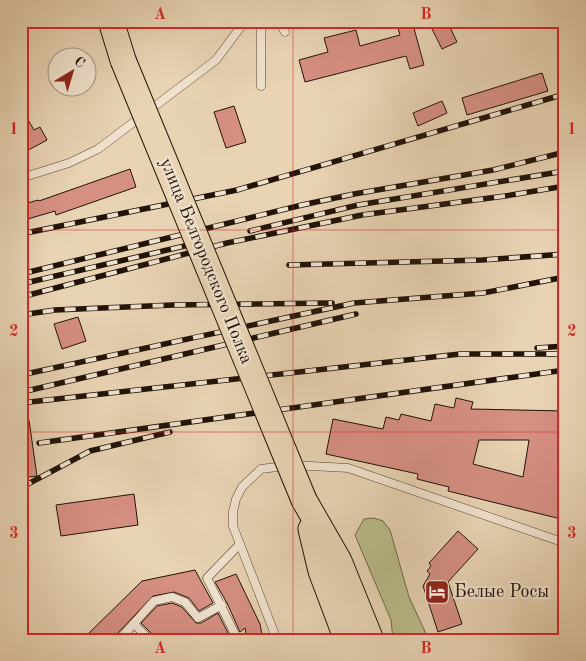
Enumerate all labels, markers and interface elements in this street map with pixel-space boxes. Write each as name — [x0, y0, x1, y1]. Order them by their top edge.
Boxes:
text: A — [154, 7, 166, 23]
text: B — [420, 7, 432, 23]
north arrow — [48, 48, 98, 98]
text: С — [71, 54, 87, 71]
text: 1 — [9, 122, 19, 138]
text: 1 — [567, 122, 577, 138]
street label: улица Белгородского Полка — [156, 155, 256, 367]
text: 2 — [9, 324, 19, 340]
text: 2 — [567, 324, 577, 340]
text: 3 — [9, 526, 19, 542]
text: 3 — [567, 526, 577, 542]
hotel icon: Белые Росы — [424, 579, 450, 605]
place label: Белые Росы — [454, 583, 549, 601]
text: A — [154, 641, 166, 657]
text: B — [420, 641, 432, 657]

